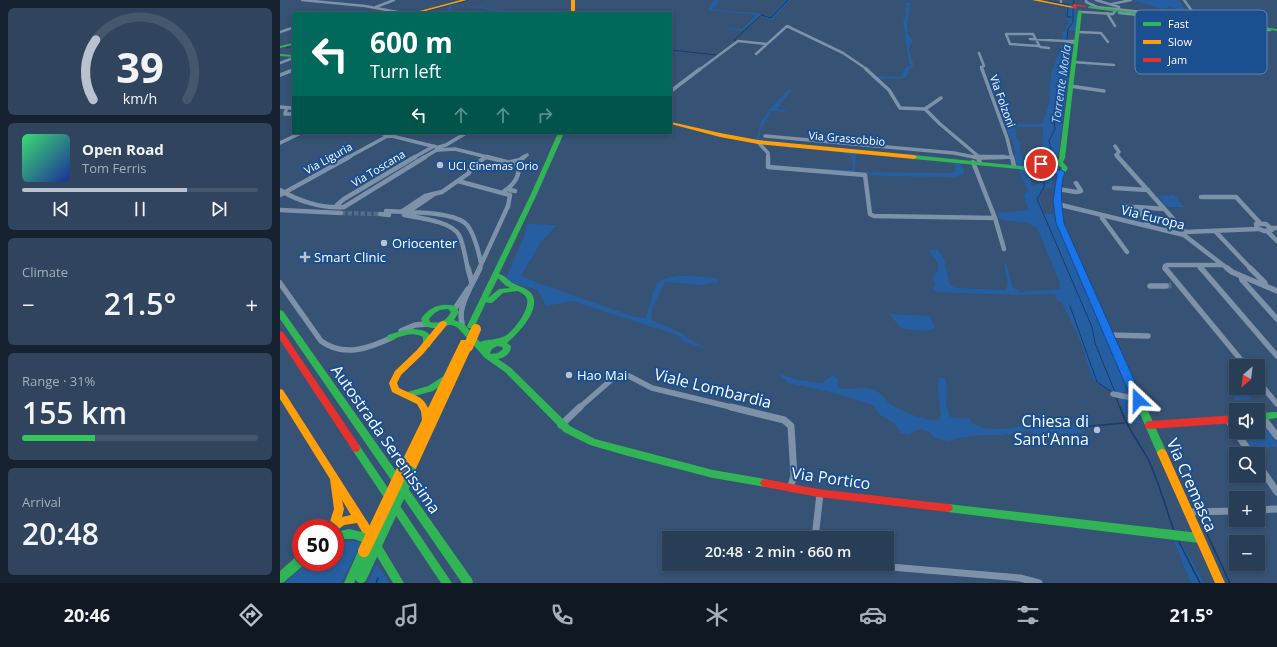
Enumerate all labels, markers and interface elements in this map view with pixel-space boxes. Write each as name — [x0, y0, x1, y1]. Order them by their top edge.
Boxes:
legend — [1135, 10, 1267, 74]
text: Fast — [1168, 16, 1189, 31]
text: 600 m — [370, 23, 453, 61]
icon: left — [304, 28, 356, 80]
text: Slow — [1168, 34, 1192, 49]
text: 39 — [116, 38, 164, 94]
water label: Torrente Morla — [1047, 43, 1075, 125]
text: Jam — [1167, 52, 1187, 67]
text: Turn left — [370, 59, 441, 83]
street label: Via Folzoni — [987, 73, 1019, 129]
text: km/h — [123, 88, 157, 107]
icon: left — [408, 104, 430, 126]
icon: ahead — [450, 104, 472, 126]
icon: ahead — [492, 104, 514, 126]
icon: right — [534, 104, 556, 126]
street label: Via Grassobbio — [808, 127, 886, 149]
text: Open Road — [82, 139, 164, 159]
street label: Via Liguria — [301, 139, 355, 177]
street label: Via Toscana — [348, 146, 408, 190]
pin — [1024, 147, 1058, 181]
icon: arrive — [1030, 153, 1052, 175]
place label: UCI Cinemas Orio — [448, 158, 539, 173]
text: Tom Ferris — [82, 159, 147, 177]
marker: UCI Cinemas Orio — [435, 160, 445, 170]
icon: previous — [50, 198, 72, 220]
icon: pause — [129, 198, 151, 220]
icon: next — [208, 198, 230, 220]
street label: Via Europa — [1119, 200, 1187, 234]
place label: Oriocenter — [392, 234, 458, 252]
marker: Oriocenter — [379, 238, 389, 248]
place label: Smart Clinic — [314, 248, 386, 266]
marker: Smart Clinic — [299, 251, 311, 263]
text: Climate — [22, 263, 68, 281]
text: 21.5° — [104, 283, 176, 324]
text: − — [22, 289, 35, 319]
text: + — [245, 289, 258, 319]
north arrow — [1229, 359, 1265, 395]
map controls — [1229, 359, 1265, 571]
street label: Autostrada Serenissima — [326, 360, 446, 518]
street label: Viale Lombardia — [652, 363, 774, 413]
place label: Hao Mai — [577, 366, 627, 384]
marker: Hao Mai — [564, 370, 574, 380]
text: Range · 31% — [22, 372, 95, 390]
position arrow — [1117, 379, 1159, 421]
text: 155 km — [22, 392, 127, 433]
button: sound — [1229, 403, 1265, 439]
place label: Chiesa di Sant'Anna — [1014, 410, 1089, 450]
marker: Chiesa di Sant'Anna — [1092, 425, 1102, 435]
street label: Via Cremasca — [1162, 435, 1222, 535]
button: search — [1229, 447, 1265, 483]
street label: Via Portico — [790, 462, 872, 494]
button: + — [1229, 491, 1265, 527]
text: Arrival — [22, 493, 61, 511]
text: 20:48 — [22, 513, 99, 554]
speed limit sign: 50 — [292, 519, 344, 571]
button: − — [1229, 535, 1265, 571]
text: 20:48 · 2 min · 660 m — [705, 541, 851, 561]
icon: directions — [237, 601, 265, 629]
icon: music — [393, 601, 421, 629]
icon: phone — [548, 601, 576, 629]
icon: climate — [703, 601, 731, 629]
icon: car — [859, 601, 887, 629]
icon: filters — [1014, 601, 1042, 629]
text: 20:46 — [64, 603, 110, 627]
text: 21.5° — [1170, 603, 1213, 627]

